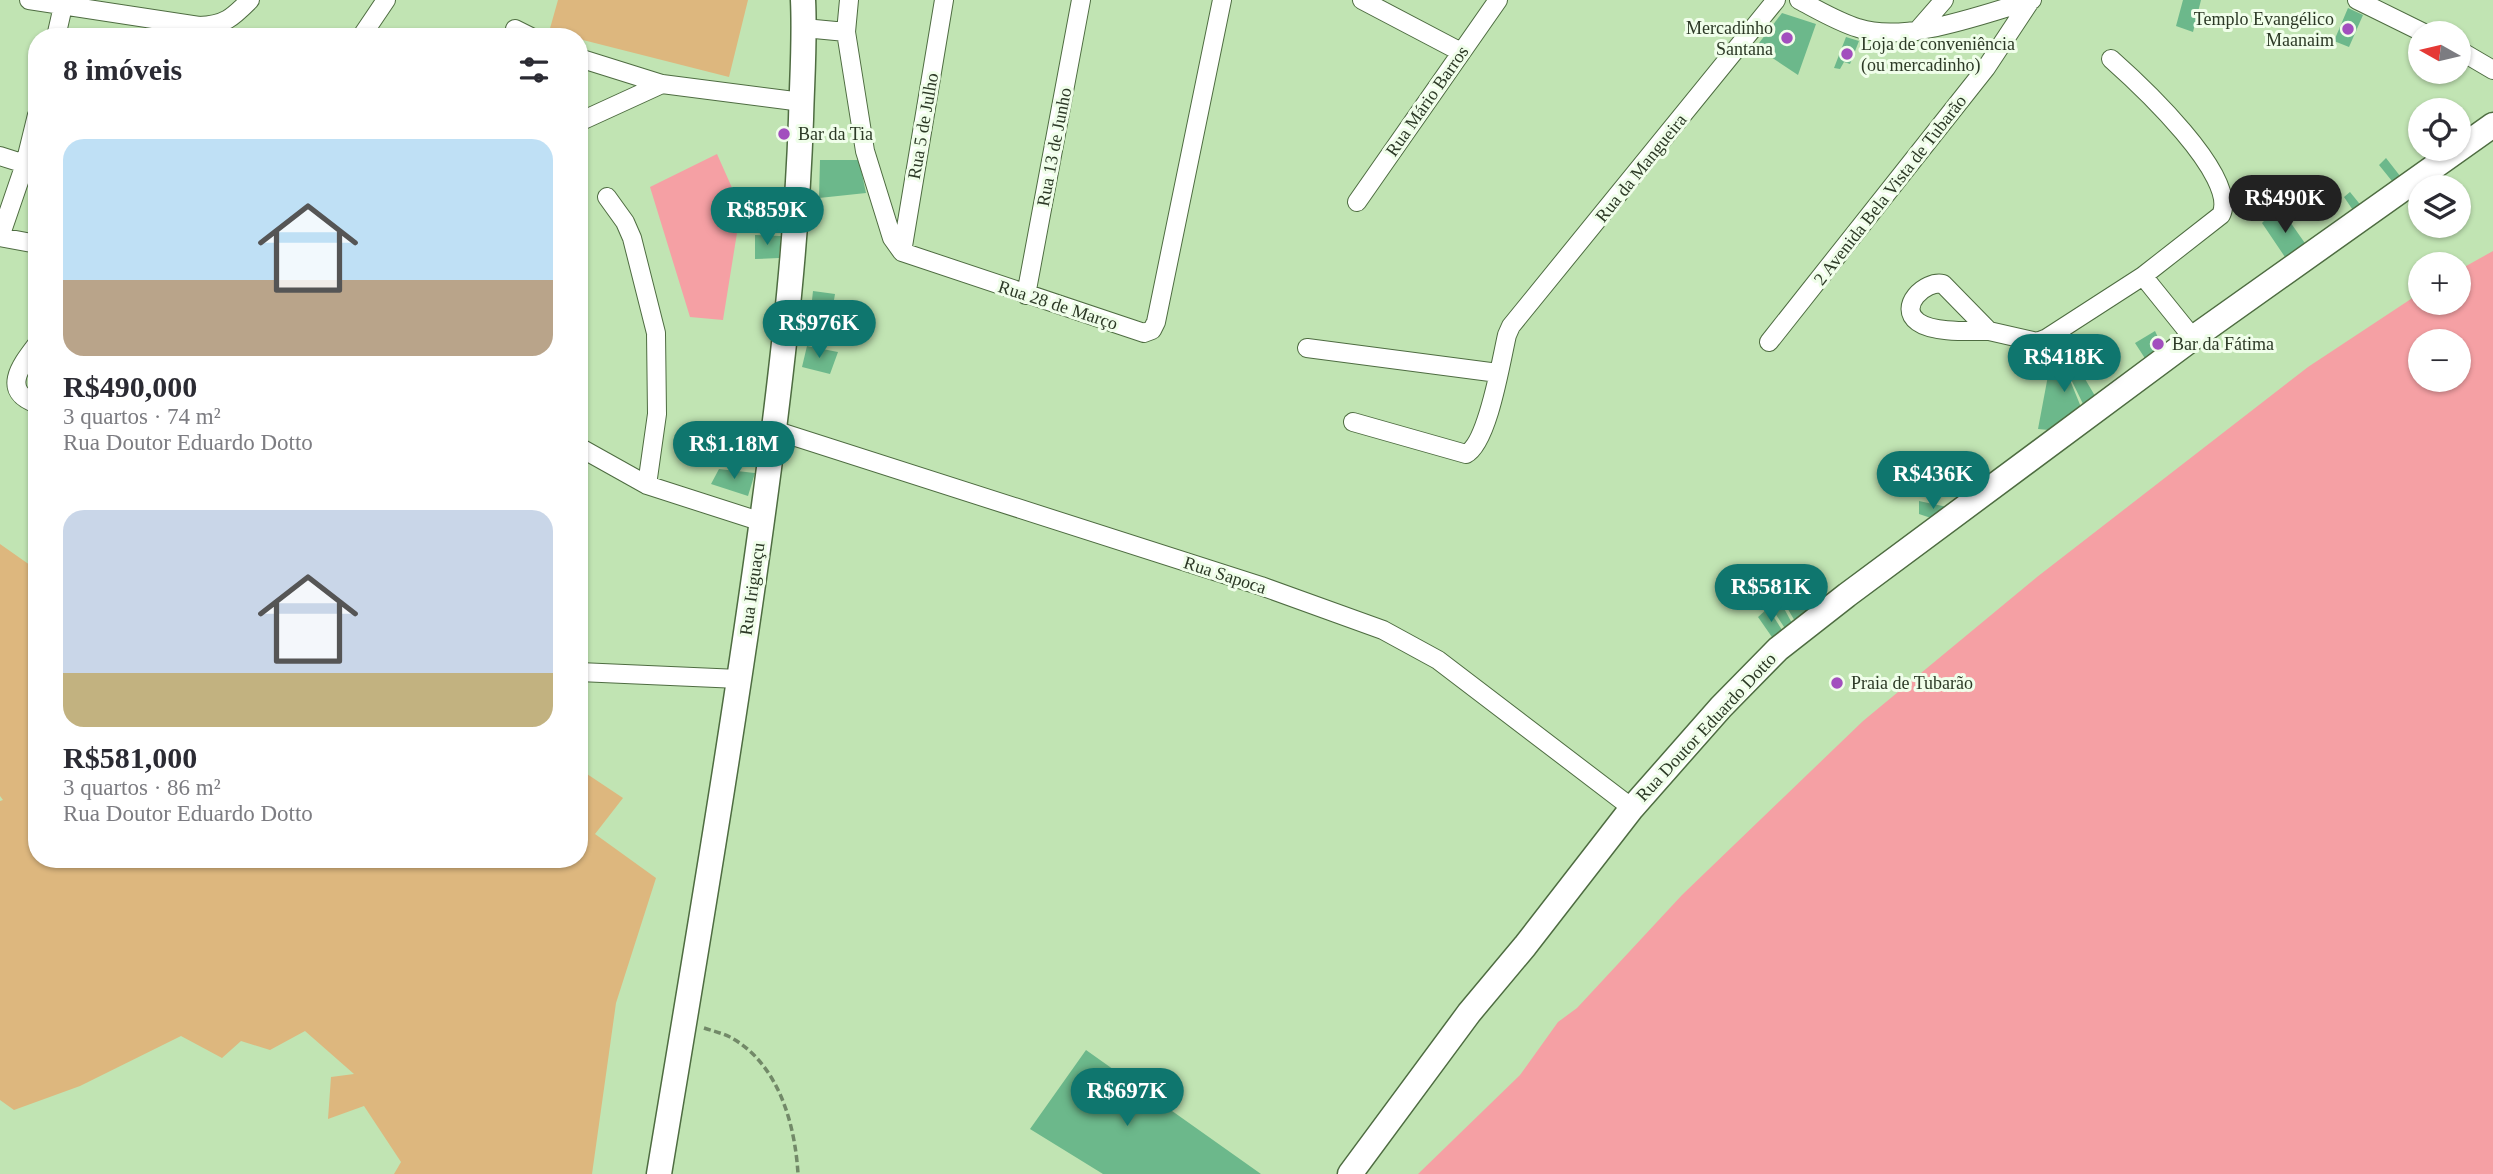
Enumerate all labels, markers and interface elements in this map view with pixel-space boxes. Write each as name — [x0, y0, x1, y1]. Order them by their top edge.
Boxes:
place label: Templo Evangélico Maanaim — [2194, 9, 2334, 50]
place label: Mercadinho Santana — [1686, 18, 1773, 59]
marker: Templo Evangélico Maanaim — [2340, 21, 2356, 37]
north arrow — [2408, 21, 2471, 84]
map controls — [2408, 21, 2471, 392]
marker: Mercadinho Santana — [1779, 30, 1795, 46]
place label: Loja de conveniência (ou mercadinho) — [1861, 34, 2015, 76]
street label: Rua Mário Barros — [1382, 42, 1472, 160]
marker: Loja de conveniência (ou mercadinho) — [1839, 46, 1855, 62]
icon: filters — [515, 51, 553, 89]
text: 8 imóveis — [63, 53, 182, 86]
street label: Rua 5 de Julho — [904, 71, 942, 181]
street label: Rua 13 de Junho — [1033, 86, 1075, 208]
street label: 2 Avenida Bela Vista de Tubarão — [1810, 91, 1970, 289]
button: locate — [2408, 98, 2471, 161]
street label: Rua da Mangueira — [1591, 110, 1691, 226]
place label: Bar da Tia — [798, 124, 873, 144]
marker: Bar da Tia — [776, 126, 792, 142]
button: layers — [2408, 175, 2471, 238]
pin: R$490K — [2228, 176, 2342, 235]
icon: home — [245, 185, 371, 311]
text: R$490K — [2245, 185, 2325, 210]
pin: R$859K — [710, 188, 824, 247]
text: R$859K — [727, 197, 807, 222]
button: + — [2408, 252, 2471, 315]
street label: Rua 28 de Março — [996, 276, 1120, 334]
pin: R$976K — [762, 300, 876, 360]
text: R$976K — [779, 310, 859, 335]
button: − — [2408, 329, 2471, 392]
pin: R$418K — [2007, 334, 2121, 394]
place label: Bar da Fátima — [2172, 334, 2274, 354]
marker: Bar da Fátima — [2150, 336, 2166, 352]
text: R$418K — [2024, 344, 2104, 369]
text: R$490,000 — [63, 370, 197, 403]
text: 3 quartos · 74 m² — [63, 404, 221, 429]
pin: R$1.18M — [669, 421, 799, 481]
text: Rua Doutor Eduardo Dotto — [63, 430, 313, 455]
text: R$1.18M — [689, 431, 779, 456]
pin: R$436K — [1876, 452, 1990, 511]
text: R$436K — [1893, 461, 1973, 486]
street label: Rua Iriguaçu — [736, 541, 768, 637]
street label: Rua Sapoca — [1181, 552, 1269, 598]
icon: home — [245, 556, 371, 682]
pin: R$581K — [1714, 564, 1828, 624]
text: R$581K — [1731, 574, 1811, 599]
street label: Rua Doutor Eduardo Dotto — [1632, 649, 1780, 805]
place label: Praia de Tubarão — [1851, 673, 1973, 693]
marker: Praia de Tubarão — [1829, 675, 1845, 691]
text: R$581,000 — [63, 741, 197, 774]
text: 3 quartos · 86 m² — [63, 775, 221, 800]
text: Rua Doutor Eduardo Dotto — [63, 801, 313, 826]
pin: R$697K — [1070, 1068, 1184, 1128]
text: R$697K — [1087, 1078, 1167, 1103]

